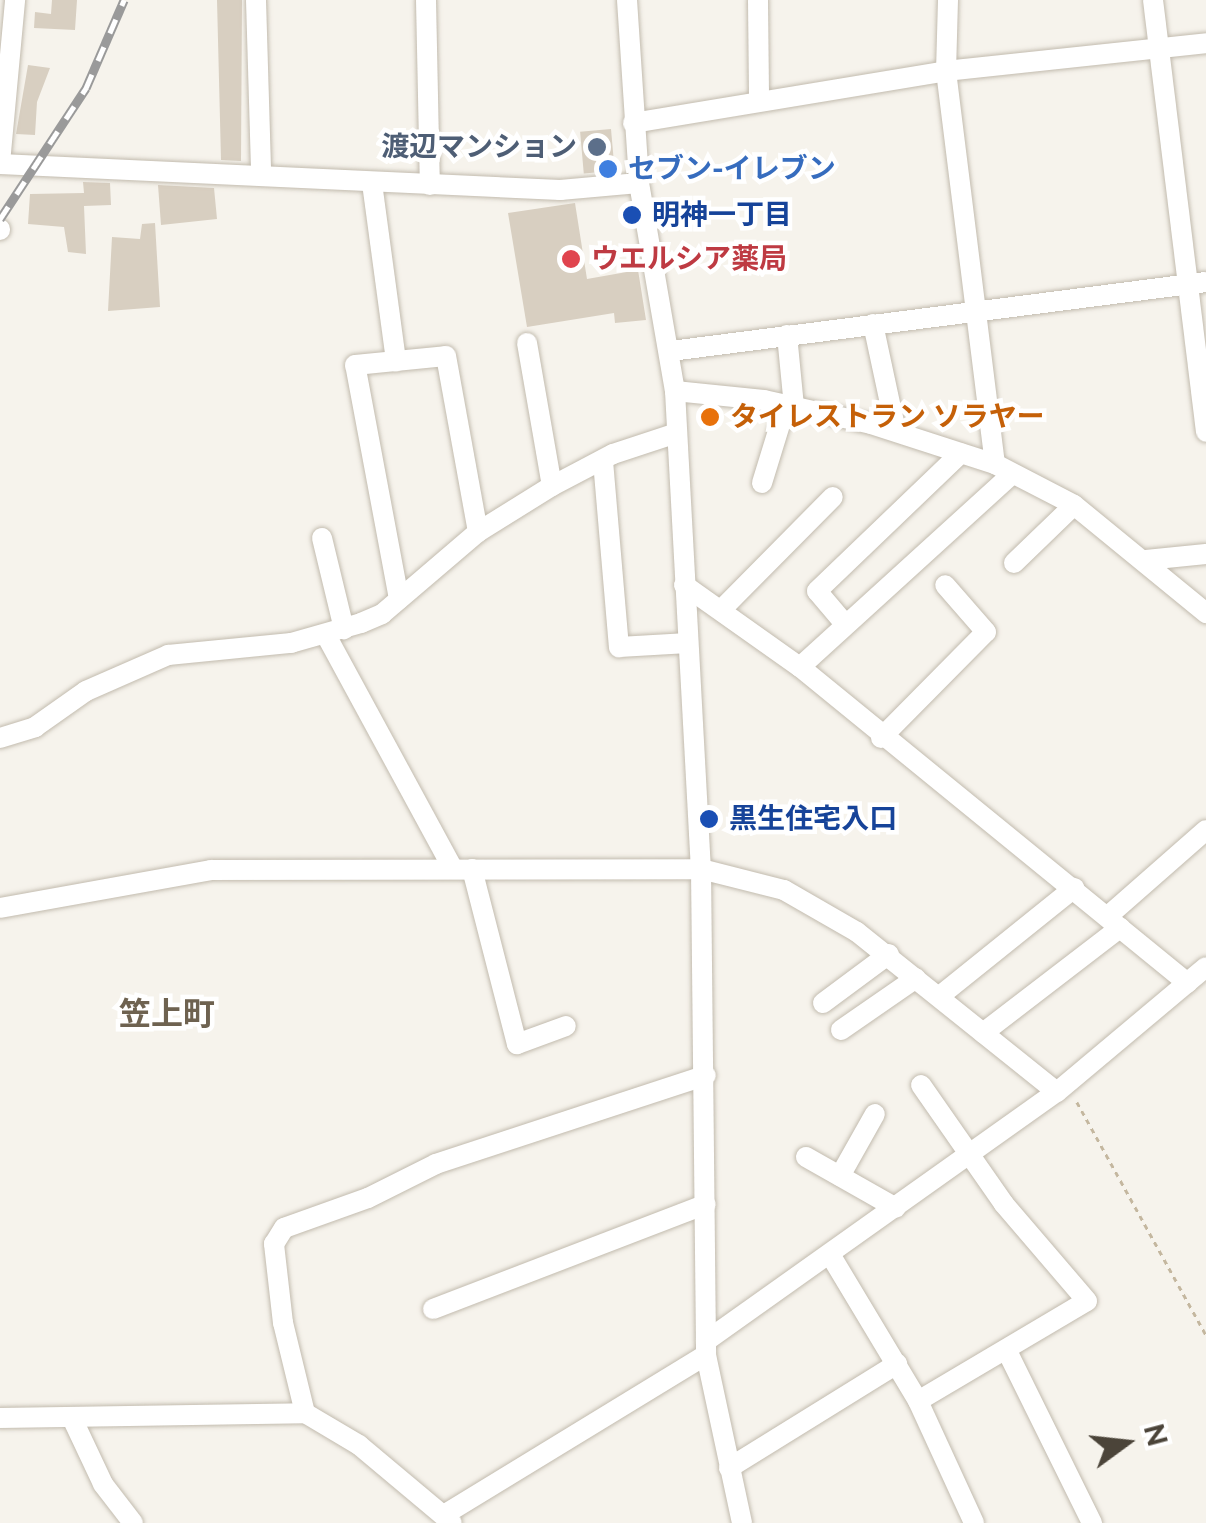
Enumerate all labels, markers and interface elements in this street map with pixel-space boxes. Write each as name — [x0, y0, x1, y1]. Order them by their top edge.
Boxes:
place label: 渡辺マンション — [381, 130, 577, 164]
marker: 渡辺マンション — [586, 136, 608, 158]
place label: セブン-イレブン — [628, 152, 836, 186]
marker: セブン-イレブン — [597, 158, 619, 180]
place label: 明神一丁目 — [652, 198, 792, 232]
marker: 明神一丁目 — [621, 204, 643, 226]
place label: ウエルシア薬局 — [591, 242, 787, 276]
marker: ウエルシア薬局 — [560, 248, 582, 270]
place label: タイレストラン ソラヤー — [730, 400, 1045, 434]
marker: タイレストラン ソラヤー — [699, 406, 721, 428]
place label: 黒生住宅入口 — [729, 802, 897, 836]
marker: 黒生住宅入口 — [698, 808, 720, 830]
district label: 笠上町 — [119, 995, 215, 1033]
north arrow — [1076, 1393, 1176, 1493]
text: N — [1137, 1421, 1174, 1450]

